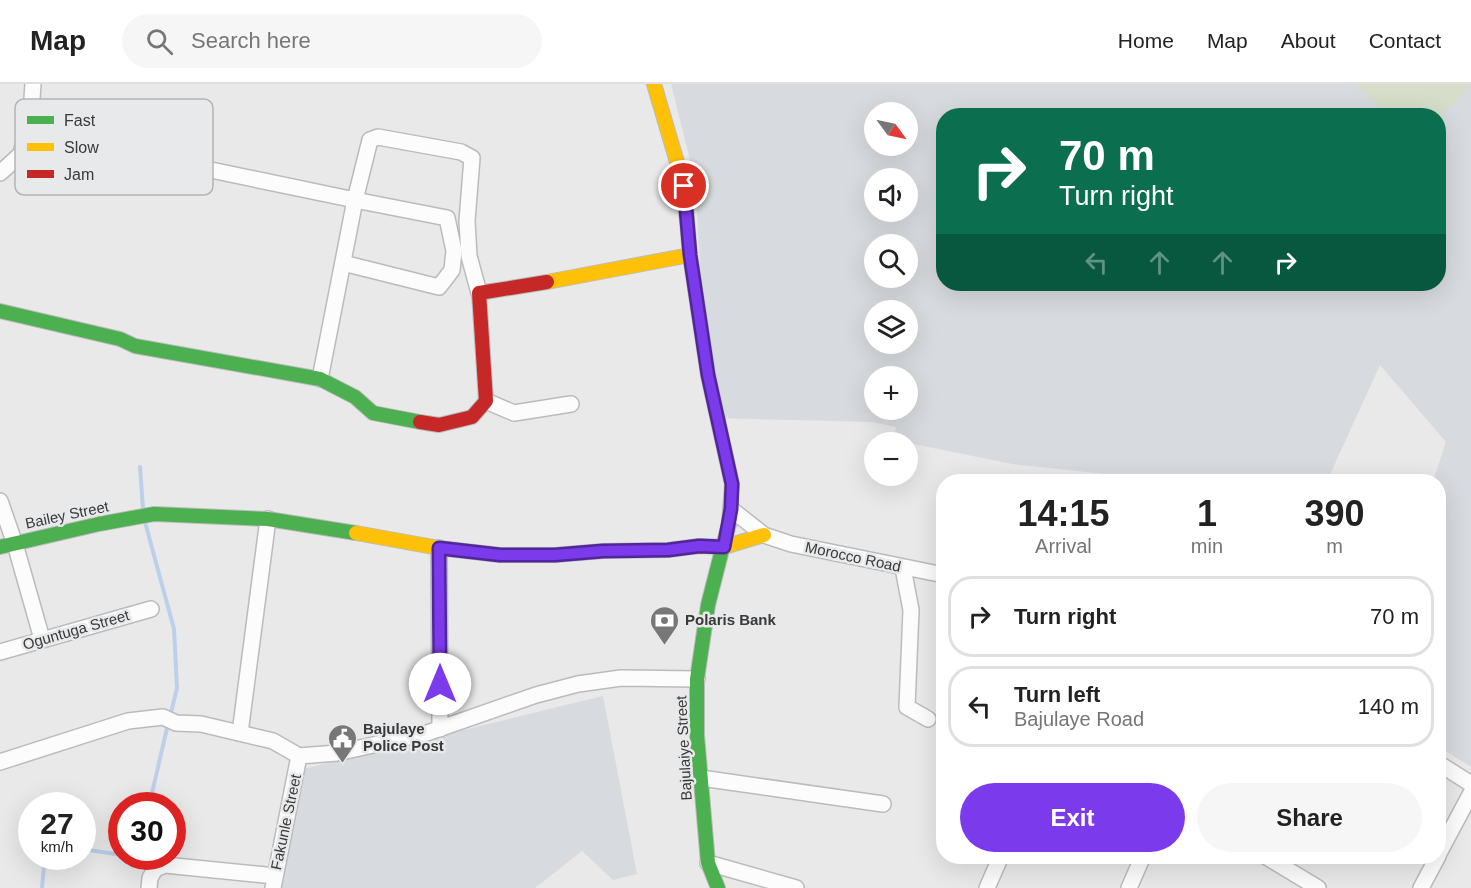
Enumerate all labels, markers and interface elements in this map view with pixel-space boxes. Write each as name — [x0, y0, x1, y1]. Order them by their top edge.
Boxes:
search box — [122, 14, 542, 68]
text: Map — [30, 25, 86, 56]
icon: search — [143, 25, 176, 58]
text: Search here — [191, 28, 311, 53]
text: Home — [1118, 29, 1174, 52]
text: Map — [1207, 29, 1248, 52]
text: About — [1281, 29, 1336, 52]
text: Contact — [1369, 29, 1441, 52]
legend — [15, 99, 213, 195]
north arrow — [864, 102, 918, 156]
map controls — [864, 102, 918, 486]
text: Fast — [64, 112, 96, 129]
icon: right — [960, 132, 1038, 210]
text: 70 m — [1059, 132, 1155, 179]
text: Slow — [64, 139, 99, 156]
pin — [658, 160, 709, 211]
text: Jam — [64, 166, 94, 183]
button: sound — [864, 168, 918, 222]
icon: arrive — [667, 169, 700, 202]
text: Turn right — [1059, 181, 1174, 211]
button: search — [864, 234, 918, 288]
icon: left — [1080, 246, 1113, 279]
icon: ahead — [1143, 246, 1176, 279]
icon: ahead — [1206, 246, 1239, 279]
icon: right — [1269, 246, 1302, 279]
button: layers — [864, 300, 918, 354]
button: + — [864, 366, 918, 420]
button: − — [864, 432, 918, 486]
text: 14:15 — [1017, 493, 1109, 534]
text: 1 — [1197, 493, 1217, 534]
text: 390 — [1304, 493, 1365, 534]
street label: Bailey Street — [24, 497, 111, 532]
text: Arrival — [1035, 535, 1092, 557]
text: min — [1191, 535, 1223, 557]
text: m — [1326, 535, 1343, 557]
street label: Morocco Road — [804, 538, 903, 575]
icon: right — [963, 600, 996, 633]
bank icon: Polaris Bank — [648, 604, 680, 646]
text: Turn right — [1014, 604, 1116, 629]
text: 70 m — [1370, 604, 1419, 629]
street label: Oguntuga Street — [21, 606, 132, 653]
place label: Polaris Bank — [685, 611, 777, 628]
position arrow — [408, 652, 472, 716]
text: Turn left — [1014, 682, 1100, 707]
icon: left — [963, 690, 996, 723]
street label: Bajulaiye Street — [672, 694, 695, 801]
text: 140 m — [1358, 694, 1419, 719]
text: Bajulaye Road — [1014, 708, 1144, 730]
place label: Bajulaye Police Post — [363, 720, 444, 754]
public building icon: Bajulaye Police Post — [326, 722, 358, 764]
street label: Fakunle Street — [267, 772, 304, 871]
button: Exit — [960, 783, 1185, 852]
button: Share — [1197, 783, 1422, 852]
speed limit sign: 30 — [108, 792, 186, 870]
text: 27 — [40, 807, 74, 840]
text: km/h — [41, 838, 73, 855]

